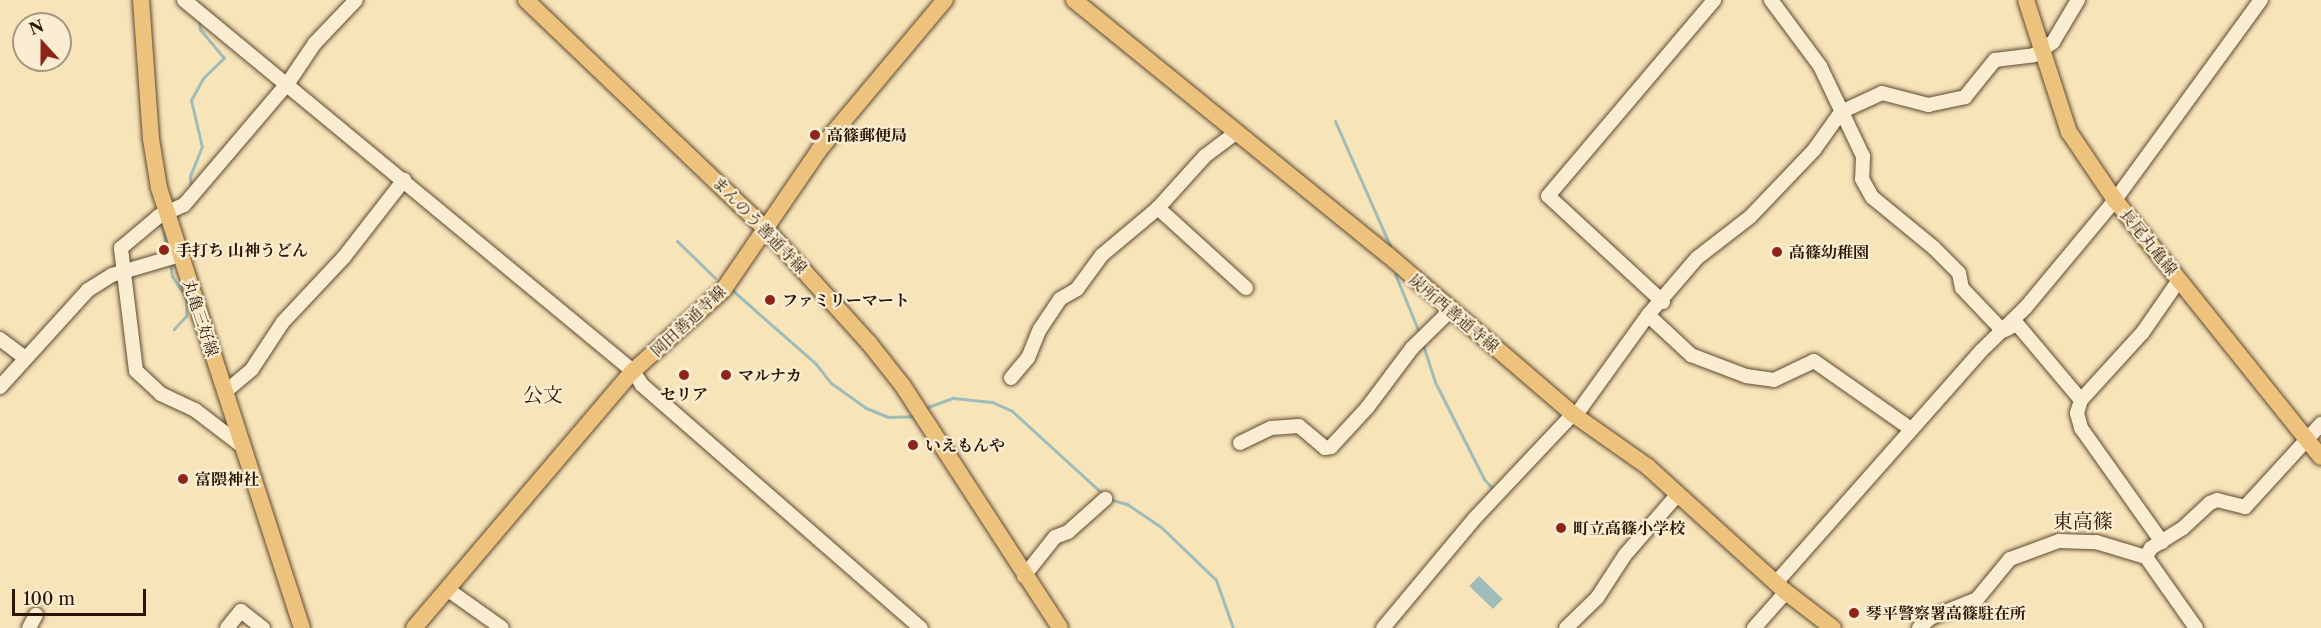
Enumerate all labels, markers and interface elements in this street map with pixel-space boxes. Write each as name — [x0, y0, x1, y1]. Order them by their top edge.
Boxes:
north arrow — [12, 12, 72, 72]
text: N — [26, 15, 46, 39]
place label: 高篠郵便局 — [827, 125, 907, 145]
marker: 高篠郵便局 — [808, 128, 822, 142]
street label: まんのう善通寺線 — [709, 172, 811, 278]
street label: 長尾丸亀線 — [2116, 205, 2182, 279]
place label: 手打ち 山神うどん — [176, 240, 308, 260]
place label: 高篠幼稚園 — [1789, 242, 1869, 262]
marker: 手打ち 山神うどん — [157, 243, 171, 257]
marker: 高篠幼稚園 — [1770, 245, 1784, 259]
street label: 炭所西善通寺線 — [1405, 270, 1503, 356]
street label: 丸亀三好線 — [180, 277, 222, 359]
street label: 岡田善通寺線 — [646, 281, 730, 361]
place label: ファミリーマート — [782, 290, 910, 310]
marker: ファミリーマート — [763, 293, 777, 307]
place label: マルナカ — [738, 365, 802, 385]
marker: セリア — [677, 368, 691, 382]
marker: マルナカ — [719, 368, 733, 382]
district label: 公文 — [523, 383, 563, 407]
place label: セリア — [660, 384, 708, 404]
place label: いえもんや — [925, 435, 1005, 455]
marker: いえもんや — [906, 438, 920, 452]
place label: 富隈神社 — [195, 469, 259, 489]
marker: 富隈神社 — [176, 472, 190, 486]
district label: 東高篠 — [2053, 509, 2113, 533]
place label: 町立高篠小学校 — [1573, 518, 1685, 538]
marker: 町立高篠小学校 — [1554, 521, 1568, 535]
scale bar — [15, 577, 148, 615]
text: 100 m — [23, 588, 75, 610]
place label: 琴平警察署高篠駐在所 — [1866, 603, 2026, 623]
marker: 琴平警察署高篠駐在所 — [1847, 606, 1861, 620]

